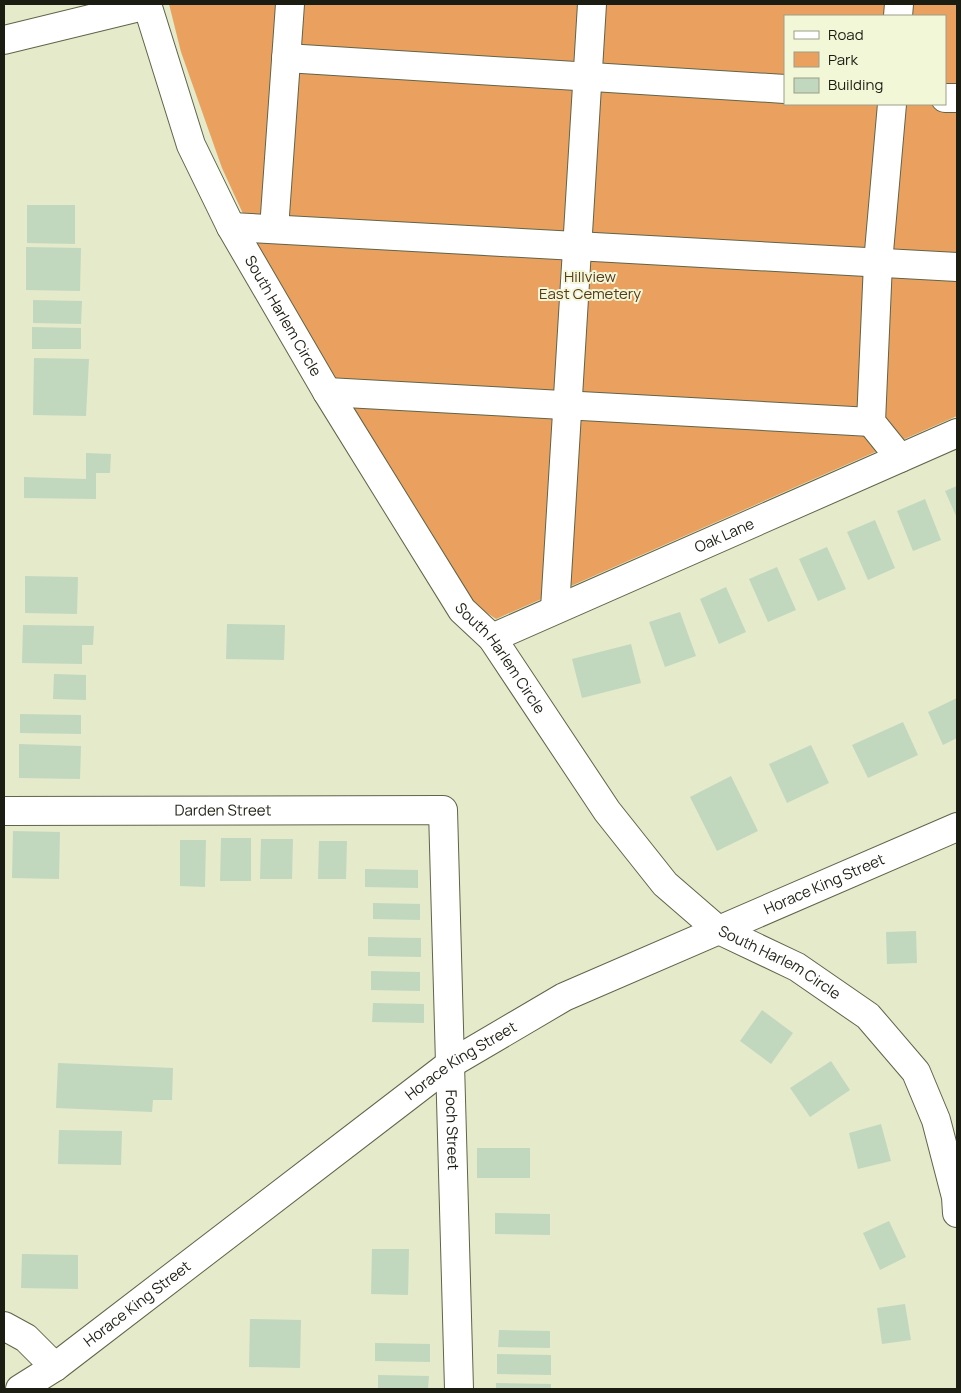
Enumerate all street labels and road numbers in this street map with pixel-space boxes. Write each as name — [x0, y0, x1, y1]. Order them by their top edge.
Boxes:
street label: South Harlem Circle — [240, 251, 327, 380]
street label: Oak Lane — [691, 513, 758, 557]
street label: South Harlem Circle — [450, 599, 551, 718]
street label: Darden Street — [174, 799, 272, 821]
street label: Horace King Street — [760, 849, 888, 919]
street label: South Harlem Circle — [715, 920, 845, 1004]
street label: Horace King Street — [400, 1016, 520, 1105]
street label: Foch Street — [441, 1089, 464, 1170]
street label: Horace King Street — [79, 1256, 195, 1351]

